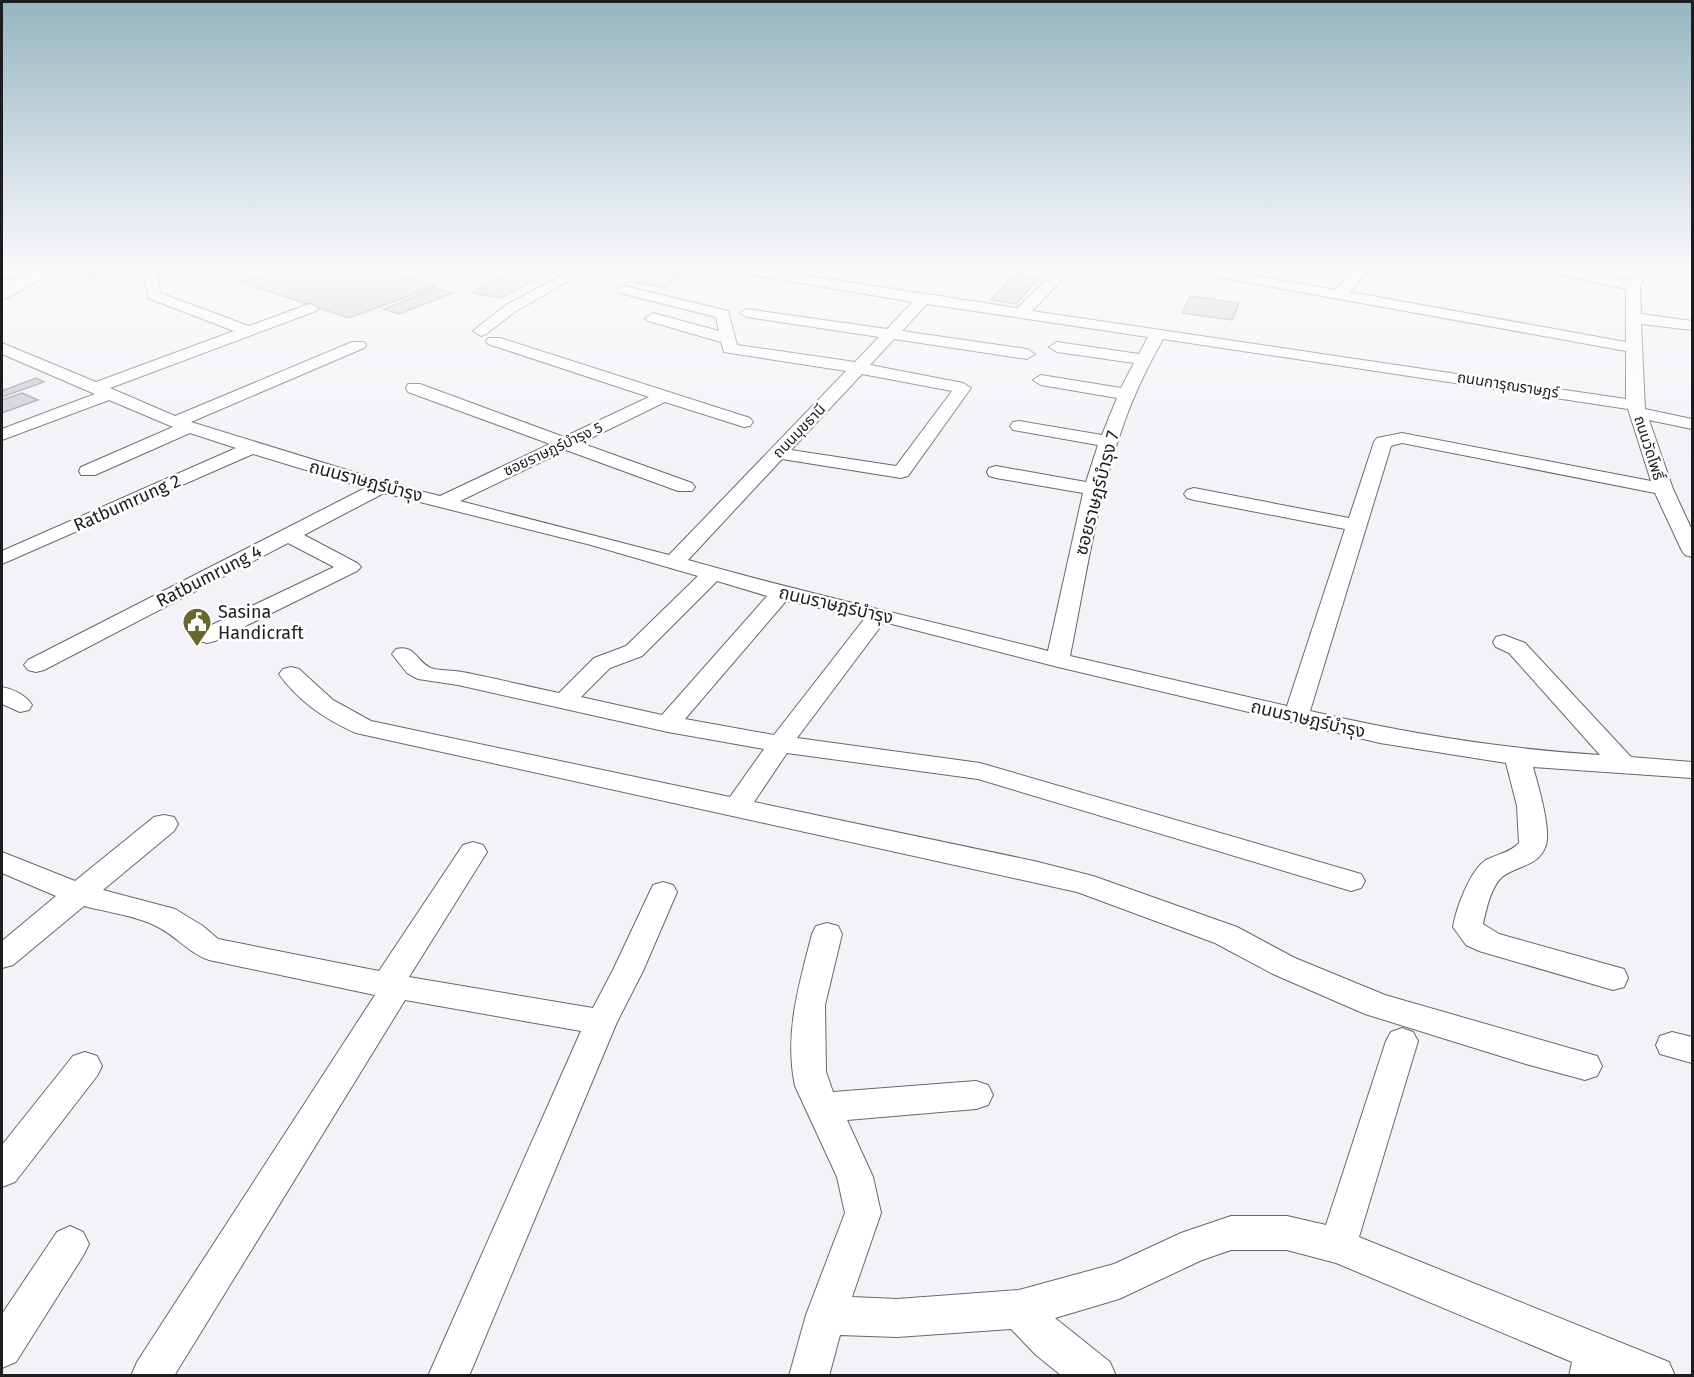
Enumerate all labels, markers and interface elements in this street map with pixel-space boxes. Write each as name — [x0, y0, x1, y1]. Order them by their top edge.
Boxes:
street label: ถนนการุณราษฏร์ — [1456, 368, 1561, 402]
street label: ถนนมุขธานี — [769, 400, 829, 462]
street label: ถนนวัดโพธิ์ — [1630, 413, 1668, 483]
street label: ซอยราษฎร์บำรุง 5 — [501, 418, 605, 480]
street label: ซอยราษฎร์บำรุง 7 — [1070, 428, 1124, 558]
street label: ถนนราษฎร์บำรุง — [307, 455, 425, 507]
street label: Ratbumrung 2 — [70, 470, 184, 536]
street label: Ratbumrung 4 — [153, 540, 266, 612]
street label: ถนนราษฎร์บำรุง — [777, 581, 895, 629]
place label: Sasina Handicraft — [218, 601, 304, 644]
public building icon: Sasina Handicraft — [181, 606, 213, 648]
street label: ถนนราษฎร์บำรุง — [1249, 695, 1367, 743]

